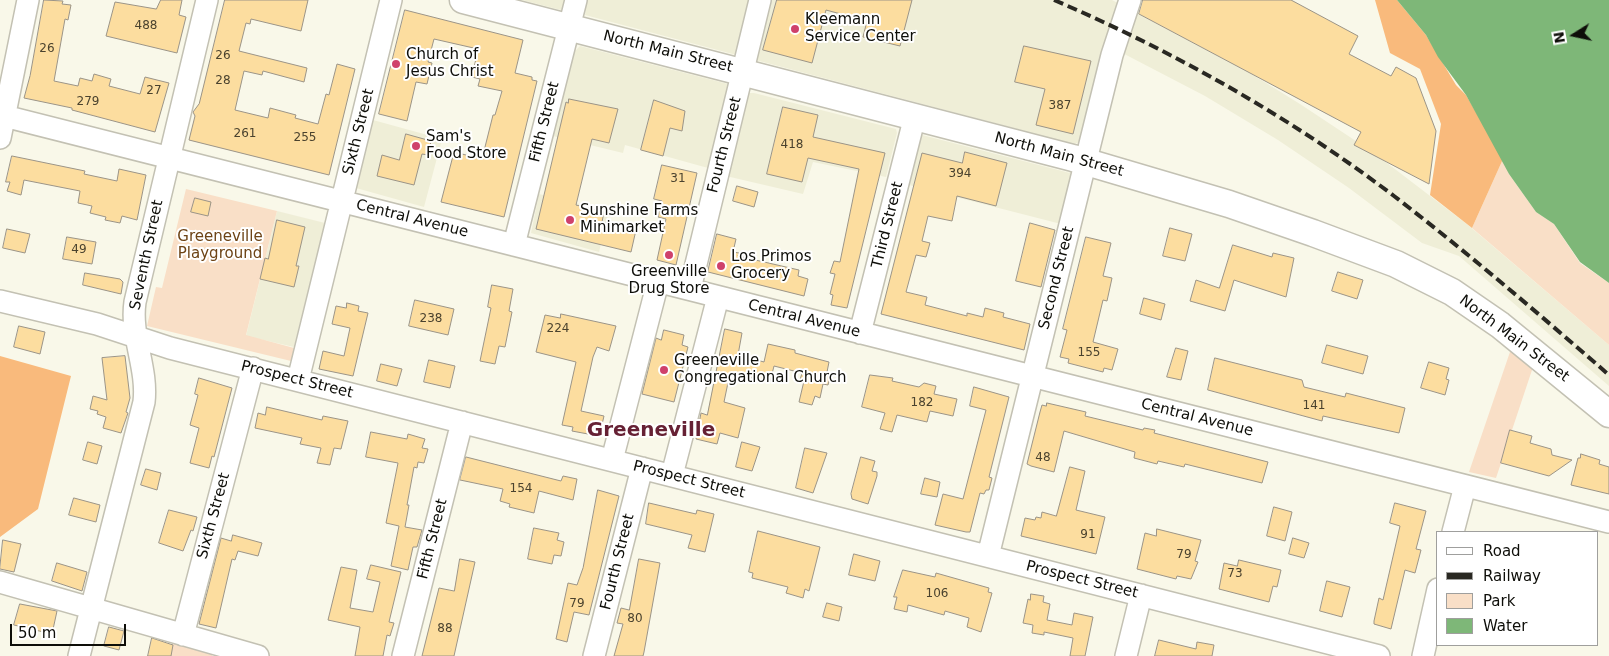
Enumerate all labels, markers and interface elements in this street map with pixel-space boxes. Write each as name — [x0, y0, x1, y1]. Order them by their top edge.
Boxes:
north arrow — [1549, 10, 1599, 60]
place label: Kleemann Service Center — [805, 11, 916, 46]
house number: 488 — [135, 19, 157, 33]
marker: Kleemann Service Center — [789, 23, 801, 35]
street label: North Main Street — [601, 27, 735, 77]
text: N — [1550, 30, 1568, 45]
house number: 26 — [39, 42, 55, 56]
place label: Church of Jesus Christ — [406, 46, 494, 81]
house number: 26 — [215, 49, 231, 63]
marker: Church of Jesus Christ — [390, 58, 402, 70]
house number: 28 — [215, 74, 231, 88]
street label: Fifth Street — [526, 80, 564, 164]
house number: 27 — [146, 84, 162, 98]
street label: Sixth Street — [340, 87, 378, 177]
house number: 279 — [77, 95, 99, 109]
street label: Fourth Street — [704, 95, 746, 195]
house number: 387 — [1049, 99, 1071, 113]
house number: 261 — [234, 127, 256, 141]
place label: Sam's Food Store — [426, 128, 506, 163]
street label: North Main Street — [992, 129, 1126, 181]
house number: 255 — [294, 131, 316, 145]
house number: 418 — [781, 138, 803, 152]
marker: Sam's Food Store — [410, 140, 422, 152]
house number: 394 — [949, 167, 971, 181]
house number: 31 — [670, 172, 686, 186]
street label: Third Street — [869, 180, 907, 270]
street label: Central Avenue — [354, 196, 470, 242]
street label: Seventh Street — [127, 198, 167, 312]
place label: Sunshine Farms Minimarket — [580, 202, 698, 237]
marker: Sunshine Farms Minimarket — [564, 214, 576, 226]
street label: Second Street — [1035, 225, 1079, 331]
park label: Greeneville Playground — [177, 228, 263, 263]
house number: 49 — [71, 243, 87, 257]
place label: Los Primos Grocery — [731, 248, 812, 283]
marker: Greenville Drug Store — [663, 249, 675, 261]
marker: Los Primos Grocery — [715, 260, 727, 272]
place label: Greenville Drug Store — [628, 263, 710, 298]
street label: North Main Street — [1456, 292, 1572, 386]
street label: Central Avenue — [746, 296, 862, 342]
house number: 238 — [420, 312, 442, 326]
house number: 224 — [547, 322, 569, 336]
house number: 155 — [1078, 346, 1100, 360]
place label: Greeneville Congregational Church — [674, 352, 846, 387]
street label: Prospect Street — [239, 357, 355, 403]
marker: Greeneville Congregational Church — [658, 364, 670, 376]
street label: Central Avenue — [1139, 395, 1255, 441]
house number: 182 — [911, 396, 933, 410]
house number: 141 — [1303, 399, 1325, 413]
district label: Greeneville — [587, 419, 715, 443]
house number: 48 — [1035, 451, 1051, 465]
street label: Prospect Street — [631, 457, 747, 503]
street label: Sixth Street — [194, 471, 234, 561]
house number: 154 — [510, 482, 532, 496]
street label: Fifth Street — [414, 497, 452, 581]
street label: Fourth Street — [597, 512, 639, 612]
house number: 91 — [1080, 528, 1096, 542]
legend — [1436, 531, 1599, 646]
text: Road — [1483, 542, 1521, 560]
house number: 79 — [1176, 548, 1192, 562]
street label: Prospect Street — [1024, 557, 1140, 603]
house number: 73 — [1227, 567, 1243, 581]
text: Railway — [1483, 567, 1541, 585]
house number: 106 — [926, 587, 948, 601]
text: Park — [1483, 592, 1515, 610]
house number: 79 — [569, 597, 585, 611]
house number: 80 — [627, 612, 643, 626]
scale bar — [12, 614, 129, 646]
text: Water — [1483, 617, 1527, 635]
house number: 88 — [437, 622, 453, 636]
text: 50 m — [18, 624, 56, 642]

